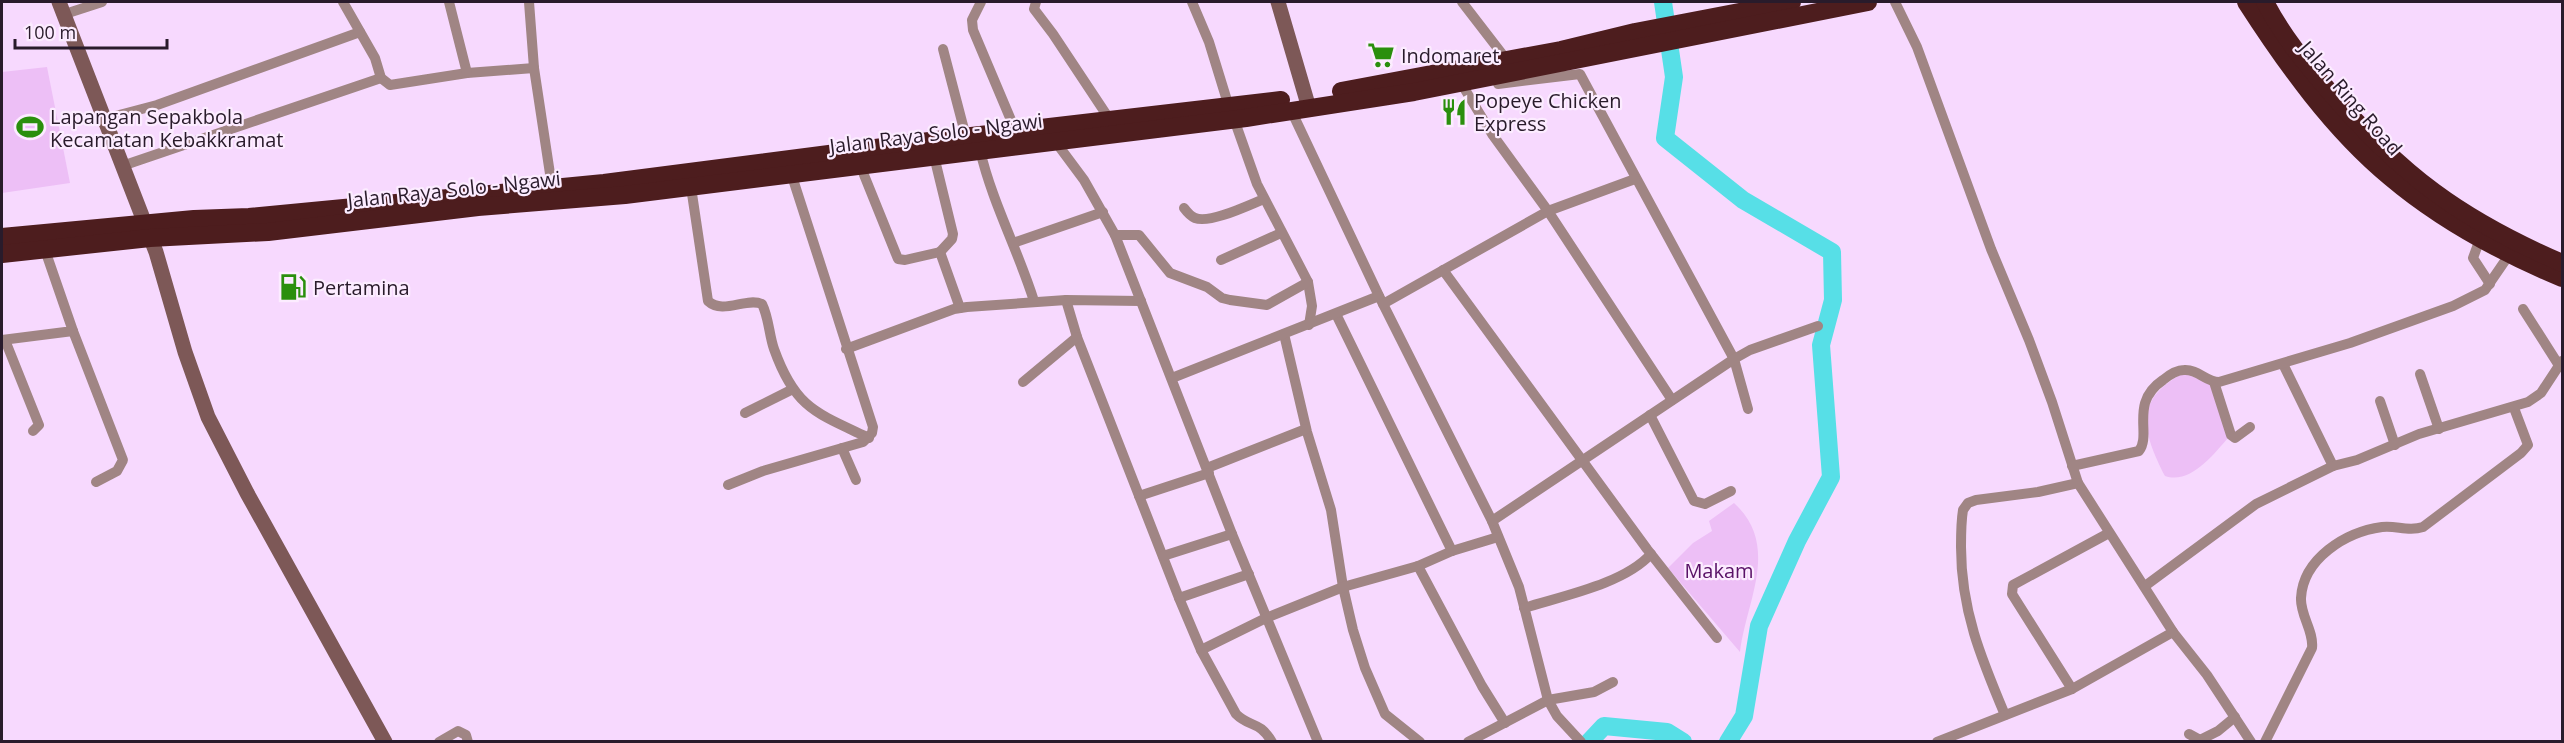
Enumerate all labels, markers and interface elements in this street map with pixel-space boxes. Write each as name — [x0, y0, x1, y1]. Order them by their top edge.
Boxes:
scale bar — [15, 12, 166, 50]
text: 100 m — [24, 20, 76, 44]
street label: Jalan Ring Road — [2292, 33, 2408, 161]
supermarket icon: Indomaret — [1366, 40, 1396, 70]
place label: Indomaret — [1401, 42, 1499, 69]
place label: Popeye Chicken Express — [1474, 87, 1621, 137]
restaurant icon: Popeye Chicken Express — [1439, 97, 1469, 127]
place label: Lapangan Sepakbola Kecamatan Kebakkramat — [50, 103, 283, 153]
street label: Jalan Raya Solo - Ngawi — [826, 107, 1044, 160]
sports icon: Lapangan Sepakbola Kecamatan Kebakkramat — [15, 112, 45, 142]
street label: Jalan Raya Solo - Ngawi — [344, 164, 562, 214]
fuel station icon: Pertamina — [278, 272, 308, 302]
place label: Pertamina — [313, 274, 410, 301]
park label: Makam — [1684, 557, 1754, 584]

